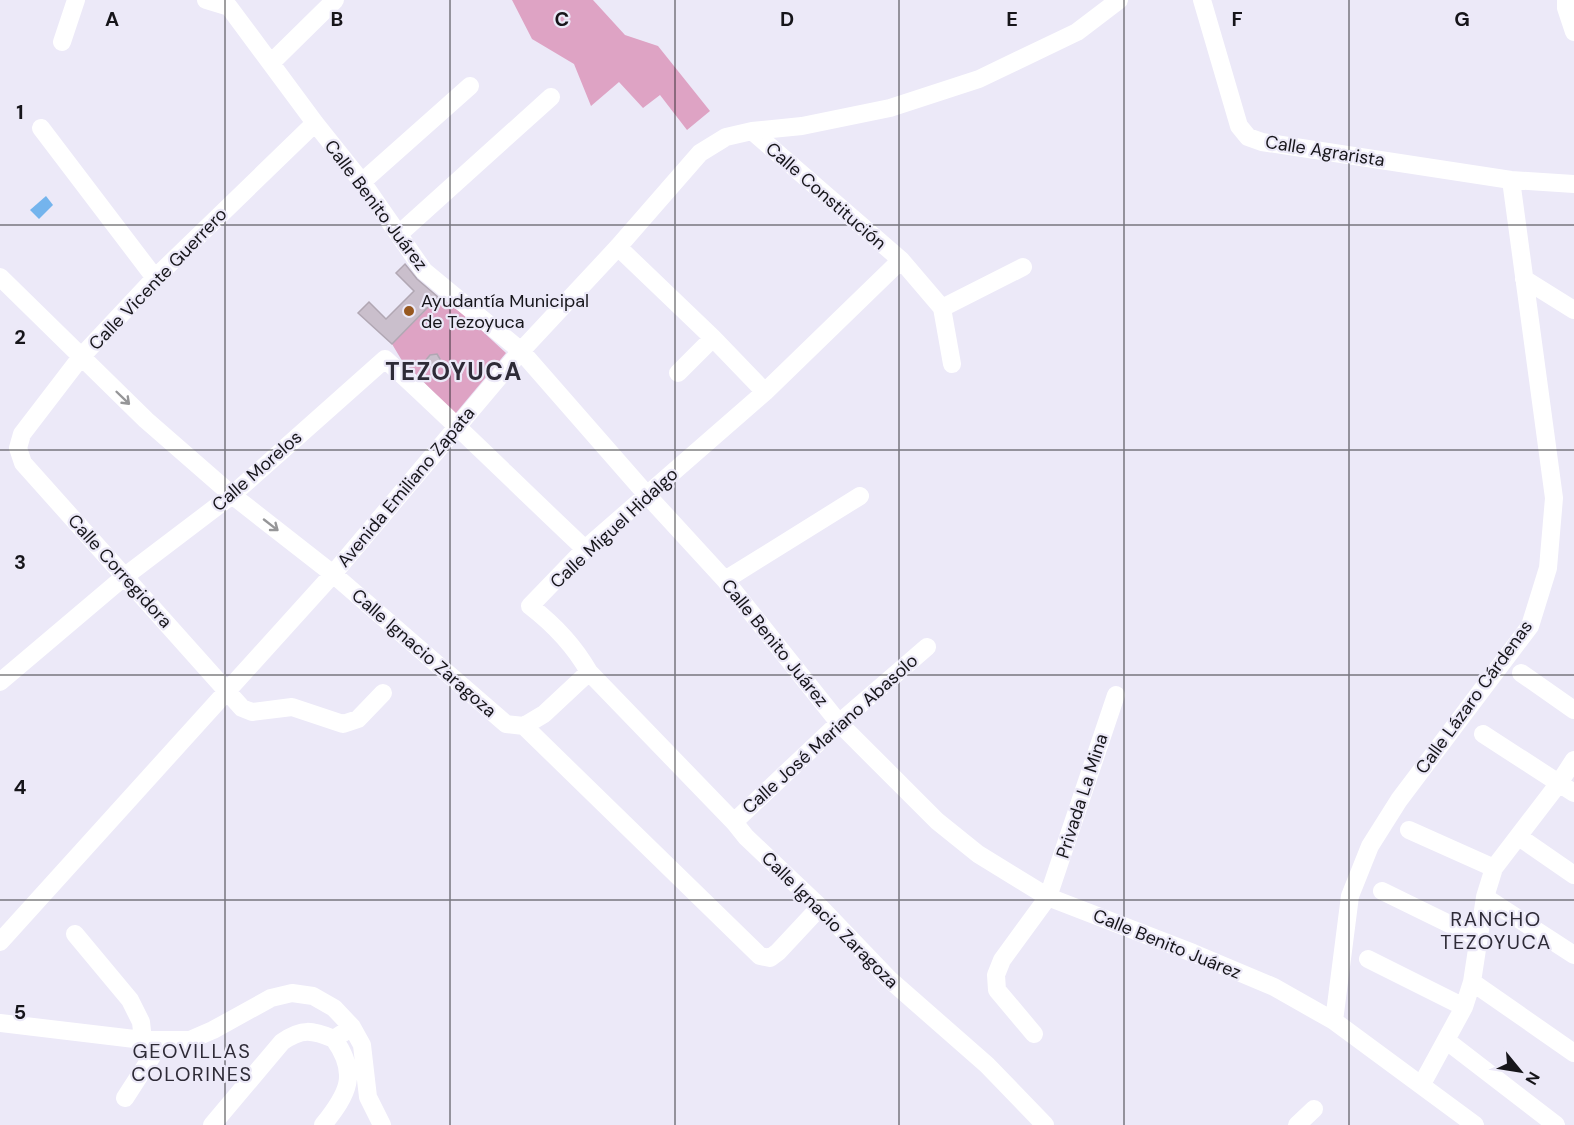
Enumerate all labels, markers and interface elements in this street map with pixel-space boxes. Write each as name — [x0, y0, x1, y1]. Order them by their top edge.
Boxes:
text: A — [105, 6, 119, 32]
text: B — [331, 6, 343, 32]
text: C — [555, 6, 569, 32]
text: D — [780, 6, 794, 32]
text: E — [1006, 6, 1018, 32]
text: F — [1231, 6, 1243, 32]
text: G — [1454, 6, 1470, 32]
text: 1 — [16, 99, 24, 125]
street label: Calle Agrarista — [1264, 130, 1386, 172]
street label: Calle Benito Juárez — [319, 135, 433, 275]
street label: Calle Constitución — [761, 137, 891, 255]
street label: Calle Vicente Guerrero — [84, 203, 232, 355]
place label: Ayudantía Municipal de Tezoyuca — [421, 289, 589, 334]
marker: Ayudantía Municipal de Tezoyuca — [402, 304, 416, 318]
text: 2 — [14, 324, 26, 350]
district label: TEZOYUCA — [385, 356, 523, 387]
one-way arrow — [116, 391, 131, 405]
street label: Avenida Emiliano Zapata — [332, 402, 480, 572]
street label: Calle Morelos — [207, 425, 307, 517]
street label: Calle Miguel Hidalgo — [545, 462, 683, 594]
street label: Calle Corregidora — [62, 509, 178, 633]
one-way arrow — [262, 519, 278, 532]
text: 3 — [14, 549, 26, 575]
street label: Calle Benito Juárez — [716, 574, 834, 712]
street label: Calle Ignacio Zaragoza — [346, 583, 502, 723]
street label: Calle Lázaro Cárdenas — [1410, 615, 1538, 779]
street label: Calle José Mariano Abasolo — [737, 649, 923, 819]
street label: Privada La Mina — [1051, 731, 1113, 861]
text: 4 — [14, 774, 27, 800]
street label: Calle Ignacio Zaragoza — [756, 846, 904, 994]
street label: Calle Benito Juárez — [1089, 903, 1245, 985]
district label: RANCHO TEZOYUCA — [1440, 906, 1552, 955]
text: 5 — [14, 999, 26, 1025]
district label: GEOVILLAS COLORINES — [131, 1038, 253, 1087]
north arrow — [1490, 1041, 1550, 1101]
text: N — [1521, 1068, 1545, 1089]

